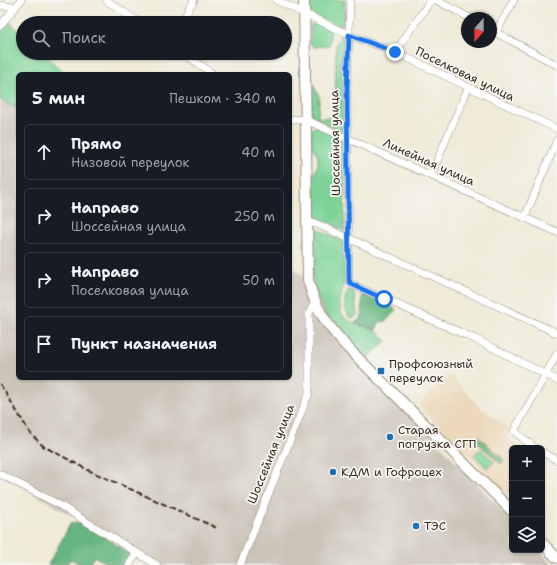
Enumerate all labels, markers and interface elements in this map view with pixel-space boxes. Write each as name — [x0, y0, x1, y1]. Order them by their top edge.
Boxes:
north arrow — [461, 12, 497, 48]
search box — [16, 16, 292, 60]
icon: search — [30, 27, 52, 49]
text: Поиск — [62, 28, 106, 48]
route end — [386, 43, 404, 61]
street label: Поселковая улица — [413, 43, 518, 105]
text: 5 мин — [32, 87, 85, 109]
street label: Шоссейная улица — [326, 89, 344, 196]
text: Пешком · 340 m — [169, 90, 276, 107]
text: Прямо — [71, 134, 121, 154]
street label: Линейная улица — [381, 135, 478, 190]
icon: ahead — [33, 141, 55, 163]
text: 40 m — [241, 144, 275, 161]
text: Низовой переулок — [71, 154, 189, 171]
text: Направо — [71, 198, 139, 218]
icon: right — [33, 205, 55, 227]
text: 250 m — [234, 208, 275, 225]
text: Шоссейная улица — [71, 218, 186, 235]
text: Направо — [71, 262, 139, 282]
icon: right — [33, 269, 55, 291]
text: 50 m — [242, 272, 275, 289]
text: Поселковая улица — [71, 282, 189, 299]
route start — [375, 290, 393, 308]
icon: arrive — [33, 333, 55, 355]
text: Пункт назначения — [71, 334, 217, 354]
place label: Профсоюзный переулок — [389, 356, 473, 386]
marker: Профсоюзный переулок — [376, 366, 386, 376]
street label: Шоссейная улица — [244, 401, 298, 506]
place label: Старая погрузка СГП — [398, 422, 476, 452]
marker: Старая погрузка СГП — [385, 432, 395, 442]
map controls — [509, 445, 545, 553]
button: + — [509, 445, 545, 481]
place label: КДМ и Гофроцех — [341, 464, 442, 480]
marker: КДМ и Гофроцех — [328, 467, 338, 477]
button: − — [509, 481, 545, 517]
button: layers — [509, 517, 545, 553]
place label: ТЭС — [424, 518, 446, 534]
marker: ТЭС — [411, 521, 421, 531]

